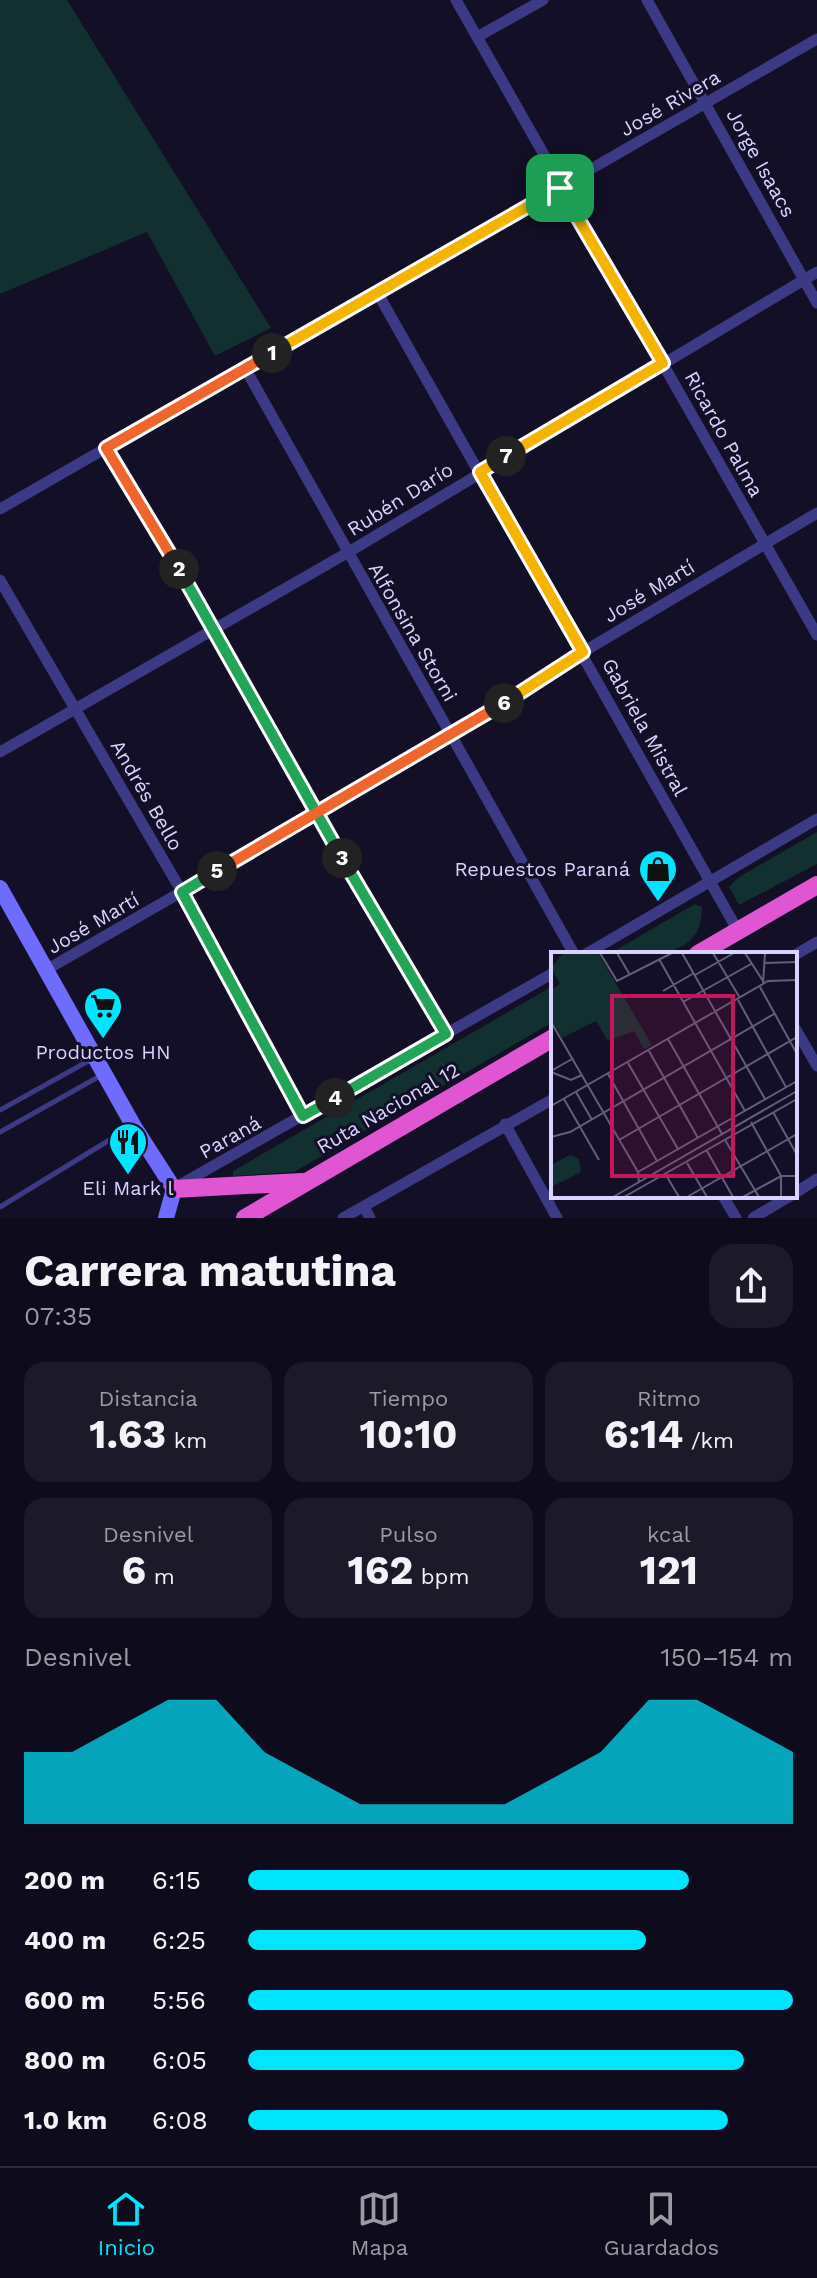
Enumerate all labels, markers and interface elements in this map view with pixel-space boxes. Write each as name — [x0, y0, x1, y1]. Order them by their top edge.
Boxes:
street label: José Rivera — [616, 65, 724, 141]
street label: Jorge Isaacs — [721, 104, 801, 222]
pin — [526, 154, 594, 222]
icon: arrive — [538, 166, 582, 210]
pin: 1 — [252, 333, 292, 373]
text: 1 — [267, 340, 277, 365]
street label: Ricardo Palma — [680, 367, 768, 501]
pin: 7 — [486, 436, 526, 476]
text: 7 — [499, 443, 513, 468]
street label: Rubén Darío — [343, 457, 457, 541]
pin: 2 — [159, 549, 199, 589]
street label: José Martí — [599, 555, 699, 627]
text: 2 — [172, 556, 186, 581]
street label: Alfonsina Storni — [364, 558, 462, 706]
street label: Gabriela Mistral — [597, 654, 693, 800]
pin: 6 — [484, 683, 524, 723]
text: 6 — [497, 690, 511, 715]
street label: Andrés Bello — [106, 735, 188, 855]
pin: 3 — [322, 838, 362, 878]
text: 3 — [335, 845, 349, 870]
shop icon: Repuestos Paraná — [637, 848, 679, 903]
pin: 5 — [197, 851, 237, 891]
place label: Repuestos Paraná — [454, 857, 630, 881]
text: 5 — [211, 858, 223, 883]
street label: José Martí — [43, 887, 143, 959]
inset map — [551, 952, 797, 1198]
supermarket icon: Productos HN — [82, 985, 124, 1040]
place label: Productos HN — [35, 1040, 171, 1064]
street label: Ruta Nacional 12 — [312, 1057, 464, 1159]
pin: 4 — [315, 1078, 355, 1118]
text: 4 — [328, 1085, 342, 1110]
street label: Paraná — [195, 1110, 265, 1164]
restaurant icon: Eli Mark l — [107, 1121, 149, 1176]
place label: Eli Mark l — [82, 1176, 174, 1200]
button: share — [709, 1244, 793, 1328]
text: Carrera matutina — [24, 1245, 396, 1297]
text: 07:35 — [24, 1301, 92, 1331]
text: Distancia — [99, 1386, 198, 1411]
text: Tiempo — [369, 1386, 448, 1411]
text: Ritmo — [637, 1386, 701, 1411]
text: 1.63 — [89, 1411, 166, 1458]
text: 10:10 — [359, 1411, 458, 1458]
text: 6:14 — [604, 1411, 683, 1458]
text: km — [166, 1428, 207, 1453]
text: /km — [683, 1428, 734, 1453]
text: Desnivel — [103, 1522, 193, 1547]
text: Pulso — [379, 1522, 438, 1547]
text: kcal — [647, 1522, 691, 1547]
text: 6 — [122, 1547, 146, 1594]
text: 162 — [348, 1547, 413, 1594]
text: 121 — [640, 1547, 698, 1594]
text: m — [146, 1564, 175, 1589]
text: bpm — [413, 1564, 469, 1589]
text: Desnivel — [24, 1642, 131, 1672]
text: 150–154 m — [661, 1642, 793, 1672]
text: 200 m — [24, 1865, 105, 1895]
text: 6:15 — [152, 1865, 201, 1895]
text: 400 m — [24, 1925, 106, 1955]
text: 6:25 — [152, 1925, 206, 1955]
text: 600 m — [24, 1985, 105, 2015]
text: 5:56 — [152, 1985, 206, 2015]
text: 800 m — [24, 2045, 106, 2075]
text: 6:05 — [152, 2045, 207, 2075]
text: 1.0 km — [24, 2105, 107, 2135]
text: 6:08 — [152, 2105, 208, 2135]
tab: Inicio — [98, 2187, 155, 2260]
tab: Mapa — [351, 2187, 408, 2260]
tab: Guardados — [604, 2187, 719, 2260]

